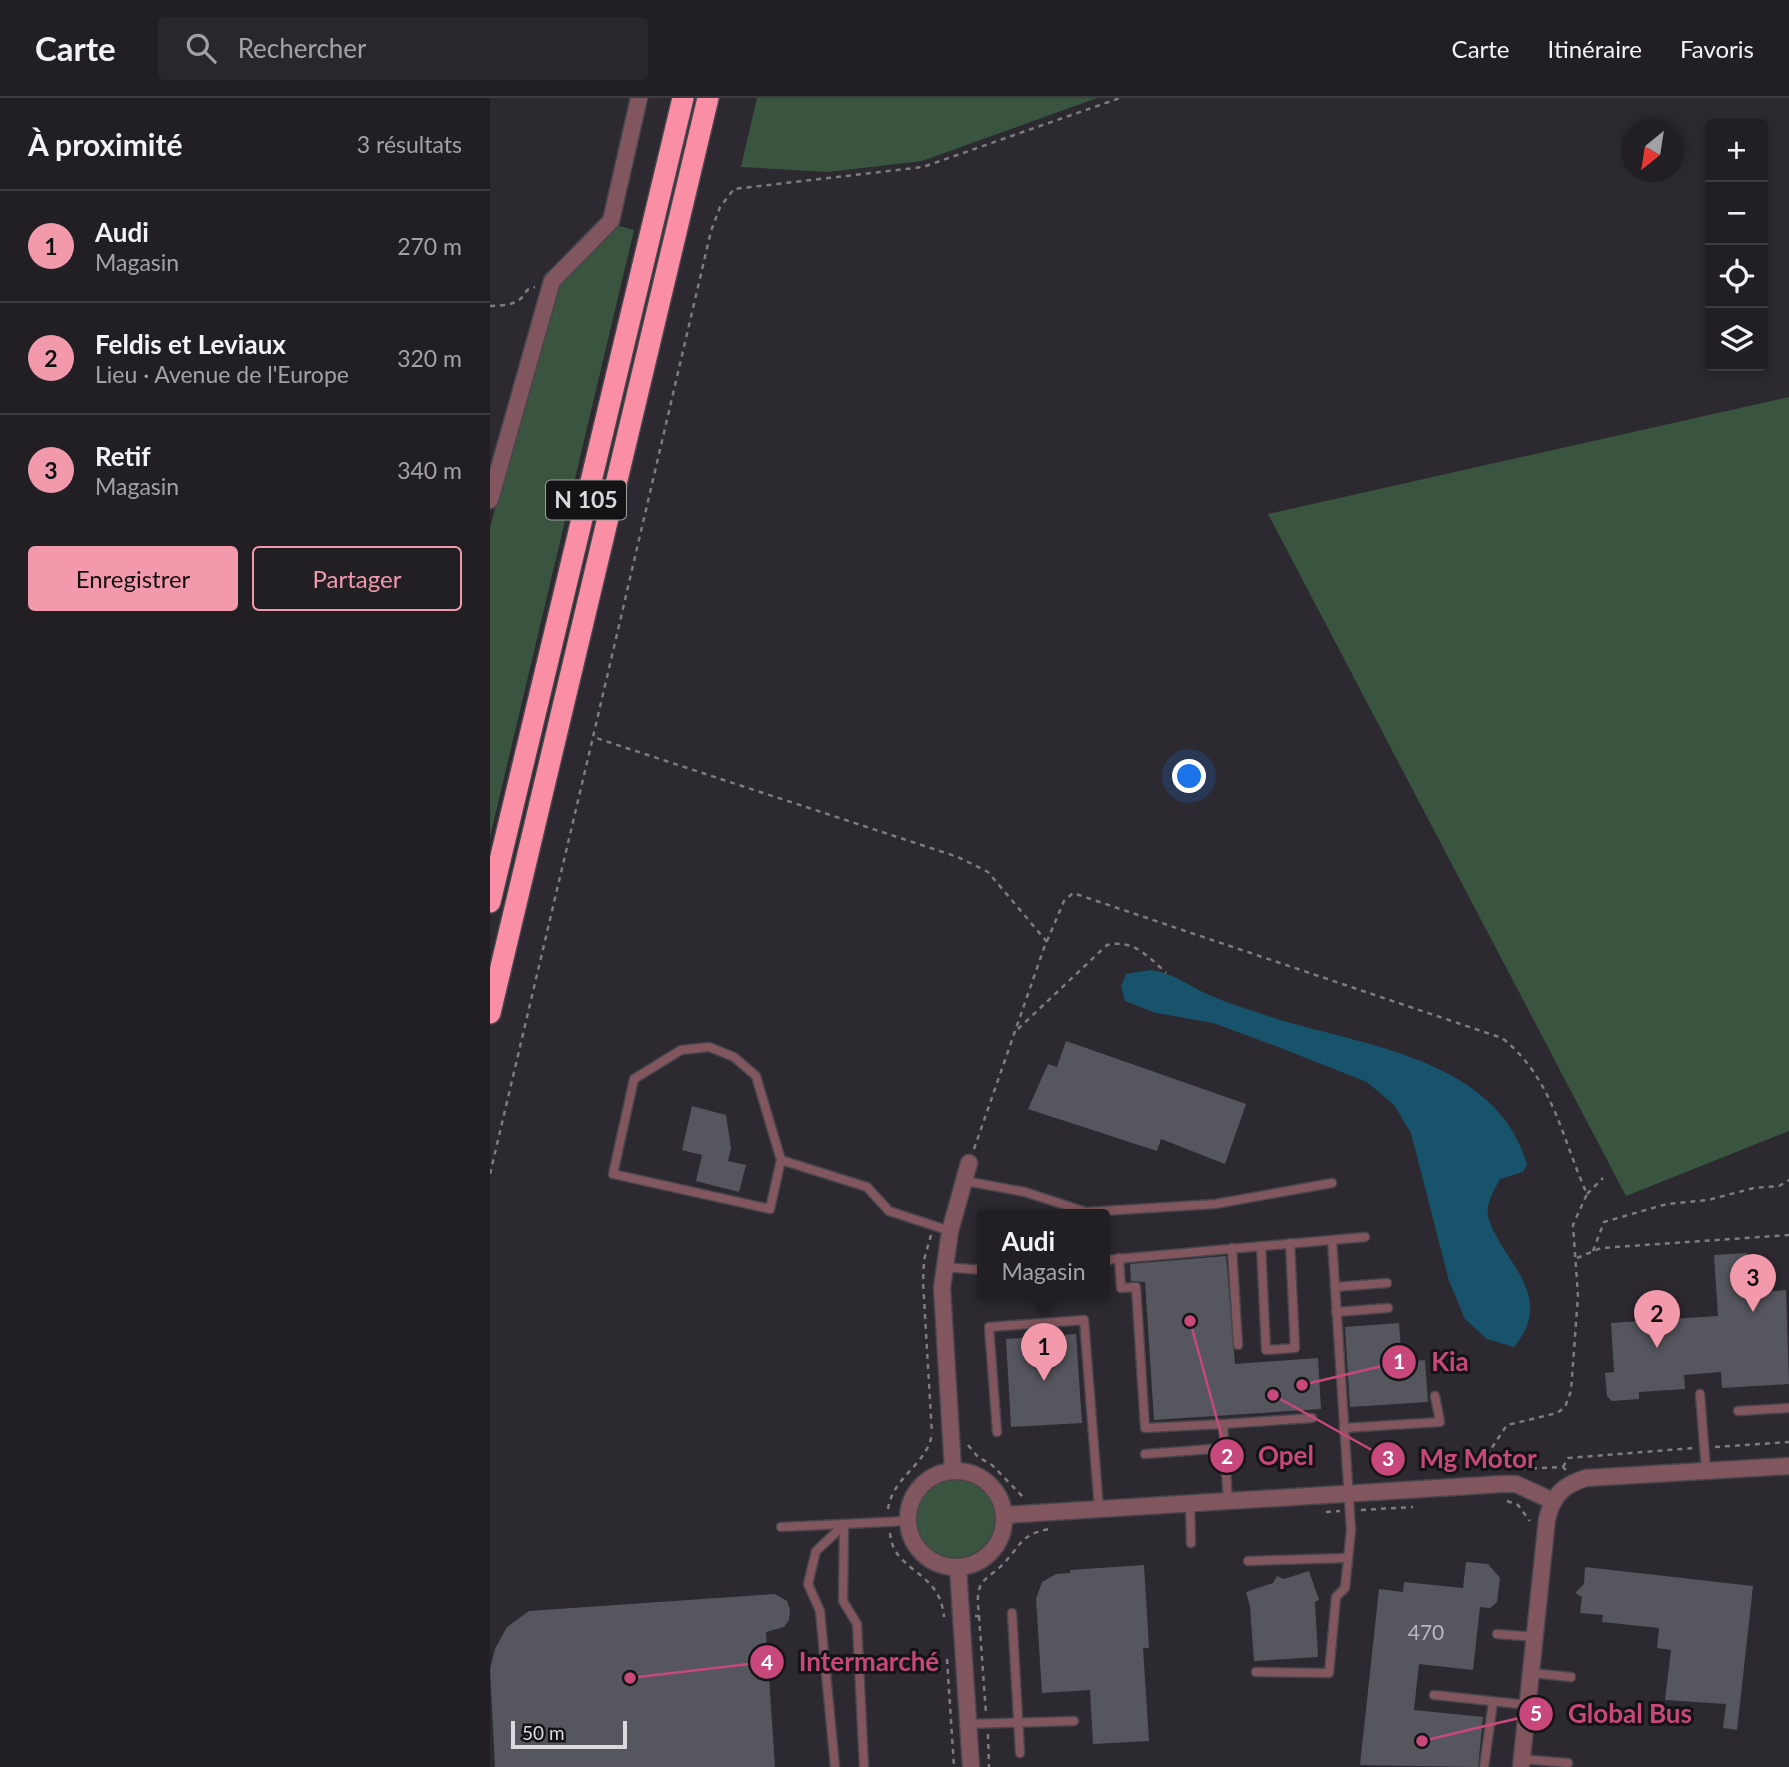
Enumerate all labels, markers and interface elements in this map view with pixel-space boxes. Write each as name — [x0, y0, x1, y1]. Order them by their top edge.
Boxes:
search box — [158, 17, 648, 80]
text: Carte — [35, 28, 116, 68]
icon: search — [182, 29, 220, 67]
text: Rechercher — [238, 32, 367, 64]
text: Carte — [1452, 34, 1510, 63]
text: Itinéraire — [1548, 34, 1642, 63]
text: Favoris — [1680, 34, 1754, 63]
north arrow — [1621, 119, 1684, 182]
map controls — [1705, 119, 1768, 371]
button: + — [1705, 119, 1768, 182]
text: À proximité — [28, 126, 183, 162]
text: 3 résultats — [357, 130, 462, 158]
button: − — [1705, 182, 1768, 245]
text: Audi — [95, 216, 149, 248]
text: 1 — [44, 232, 58, 260]
text: 270 m — [397, 232, 462, 260]
button: locate — [1705, 245, 1768, 308]
text: Magasin — [95, 248, 179, 276]
button: layers — [1705, 308, 1768, 371]
text: Feldis et Leviaux — [95, 328, 286, 360]
text: 2 — [44, 344, 58, 372]
text: 320 m — [397, 344, 462, 372]
text: Lieu · Avenue de l'Europe — [95, 360, 349, 388]
text: Retif — [95, 440, 151, 472]
text: 3 — [44, 456, 58, 484]
text: 340 m — [397, 456, 462, 484]
text: Magasin — [95, 472, 179, 500]
road number: N 105 — [546, 480, 626, 520]
button: Enregistrer — [28, 546, 238, 611]
button: Partager — [252, 546, 462, 611]
your location — [1172, 759, 1206, 793]
popup — [977, 1209, 1110, 1300]
text: Audi — [1001, 1225, 1055, 1257]
pin: 3 — [1730, 1254, 1776, 1312]
text: Magasin — [1001, 1257, 1086, 1285]
pin: 2 — [1634, 1290, 1680, 1348]
pin: 1 — [1021, 1323, 1067, 1381]
callout: Kia — [1382, 1338, 1482, 1385]
text: Kia — [1431, 1345, 1469, 1377]
text: 1 — [1393, 1348, 1405, 1373]
callout: Opel — [1209, 1433, 1328, 1480]
callout: Mg Motor — [1371, 1435, 1551, 1482]
text: Opel — [1258, 1439, 1314, 1471]
text: Mg Motor — [1419, 1442, 1537, 1474]
text: 2 — [1221, 1443, 1233, 1468]
text: 3 — [1382, 1445, 1394, 1470]
house number: 470 — [1408, 1619, 1444, 1644]
callout: Intermarché — [749, 1639, 953, 1686]
text: Intermarché — [799, 1645, 939, 1677]
text: 4 — [761, 1649, 773, 1674]
callout: Global Bus — [1519, 1691, 1706, 1738]
text: Global Bus — [1568, 1697, 1692, 1729]
text: 5 — [1530, 1700, 1542, 1725]
scale bar — [511, 1718, 626, 1750]
text: 50 m — [522, 1721, 565, 1744]

